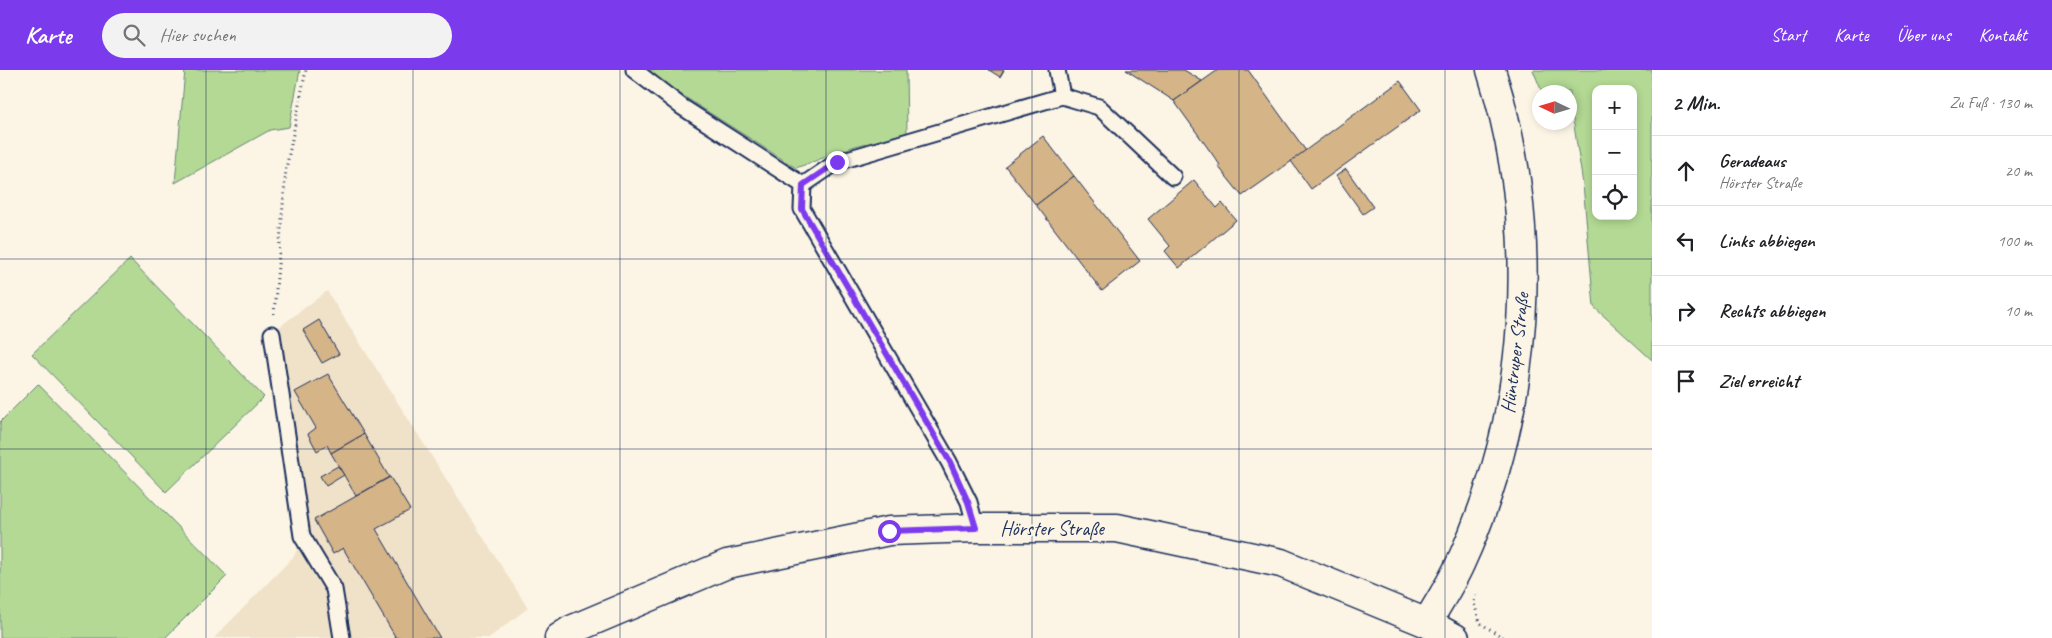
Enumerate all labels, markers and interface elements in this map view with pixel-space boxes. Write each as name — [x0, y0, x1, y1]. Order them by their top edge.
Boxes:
search box — [102, 13, 452, 58]
text: Karte — [25, 20, 72, 50]
icon: search — [120, 21, 148, 49]
text: Hier suchen — [160, 23, 236, 47]
text: Start — [1771, 24, 1806, 46]
text: Karte — [1834, 24, 1869, 46]
text: Über uns — [1897, 24, 1951, 46]
text: Kontakt — [1979, 24, 2027, 46]
north arrow — [1532, 85, 1577, 130]
map controls — [1592, 85, 1637, 220]
button: + — [1592, 85, 1637, 130]
text: 2 Min. — [1672, 90, 1720, 116]
text: Zu Fuß · 130 m — [1949, 93, 2032, 113]
button: − — [1592, 130, 1637, 175]
text: Geradeaus — [1719, 149, 1786, 173]
route end — [826, 151, 849, 174]
icon: ahead — [1672, 157, 1700, 185]
text: 20 m — [2005, 161, 2032, 181]
text: Hörster Straße — [1719, 173, 1802, 193]
button: locate — [1592, 175, 1637, 220]
icon: left — [1672, 227, 1700, 255]
text: Links abbiegen — [1719, 229, 1815, 253]
text: 100 m — [1998, 231, 2032, 251]
street label: Hüntruper Straße — [1495, 290, 1535, 415]
icon: right — [1672, 297, 1700, 325]
text: Rechts abbiegen — [1719, 299, 1825, 323]
text: 10 m — [2005, 301, 2032, 321]
icon: arrive — [1672, 367, 1700, 395]
text: Ziel erreicht — [1719, 369, 1799, 393]
street label: Hörster Straße — [1000, 516, 1105, 541]
route start — [878, 520, 901, 543]

